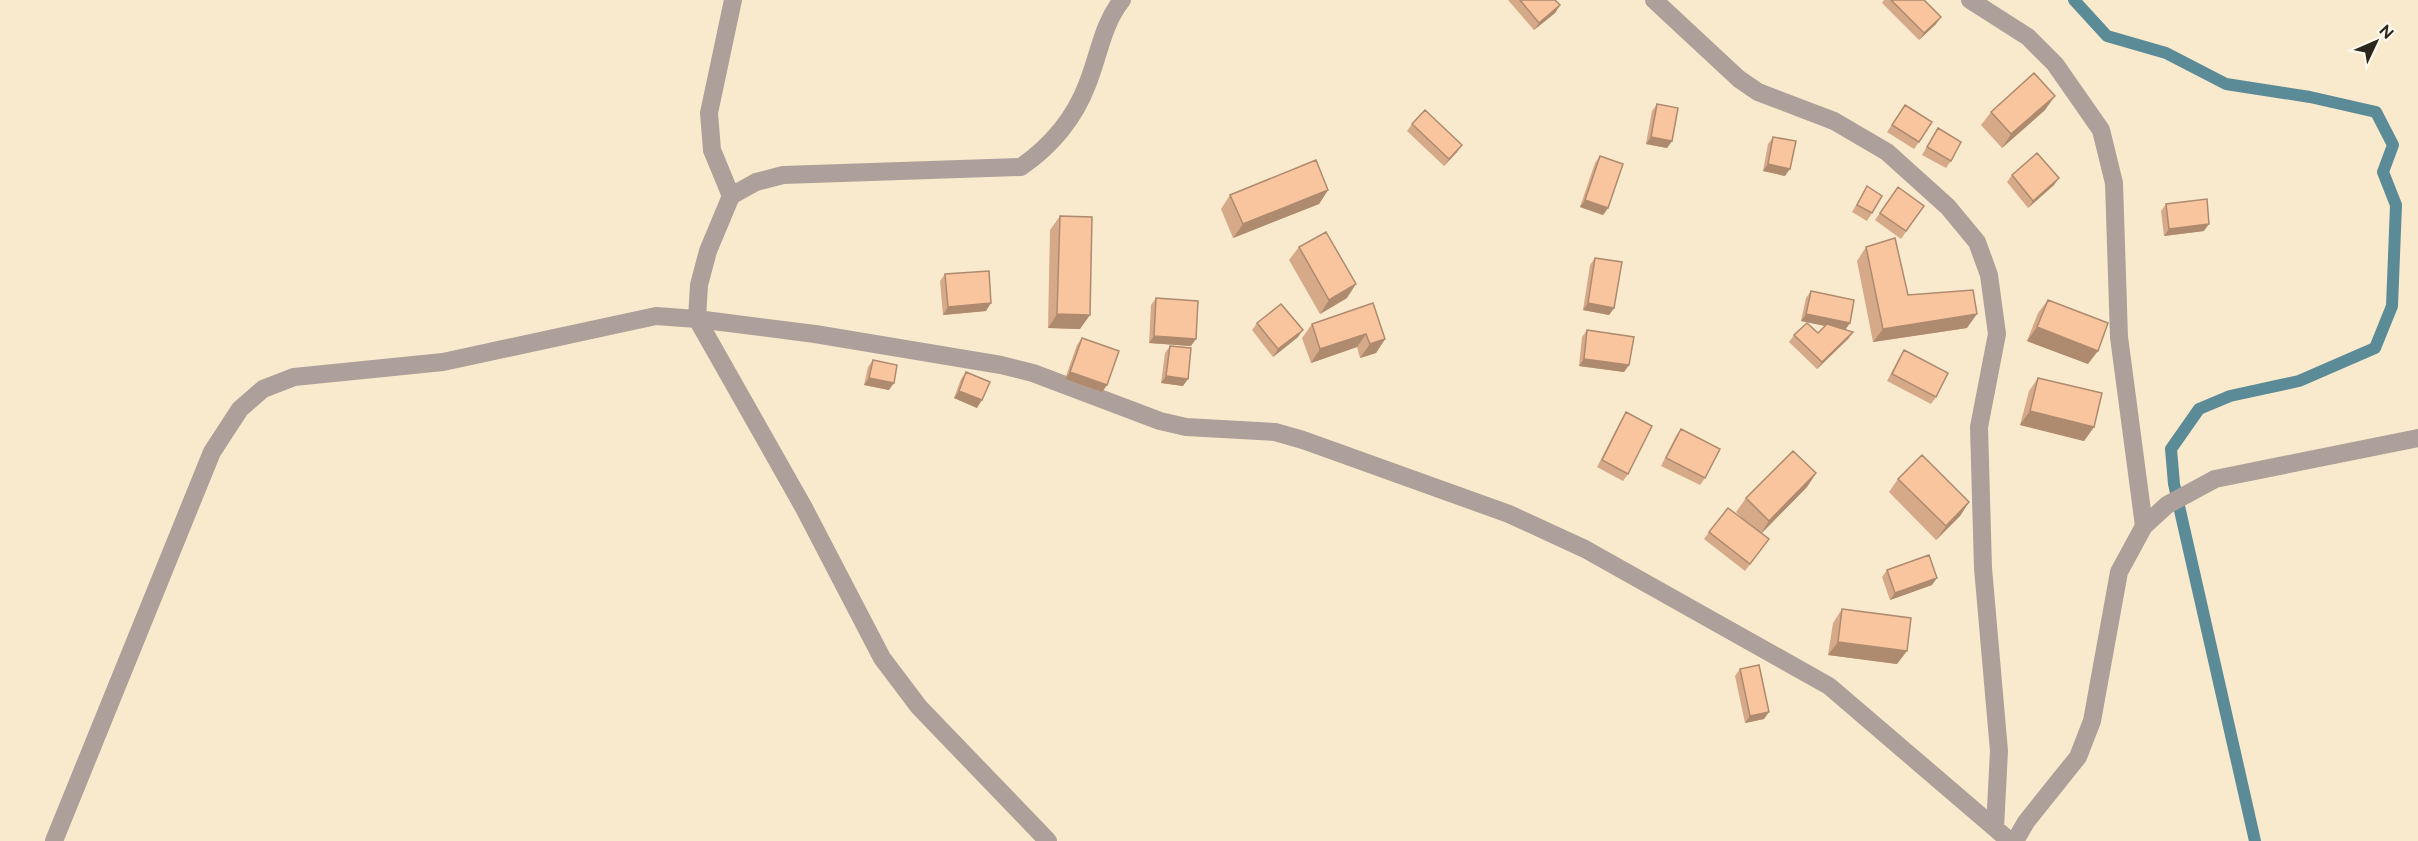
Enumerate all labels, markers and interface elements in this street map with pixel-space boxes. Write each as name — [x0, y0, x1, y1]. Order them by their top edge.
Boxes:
north arrow — [2346, 12, 2406, 72]
text: N — [2375, 21, 2398, 43]

